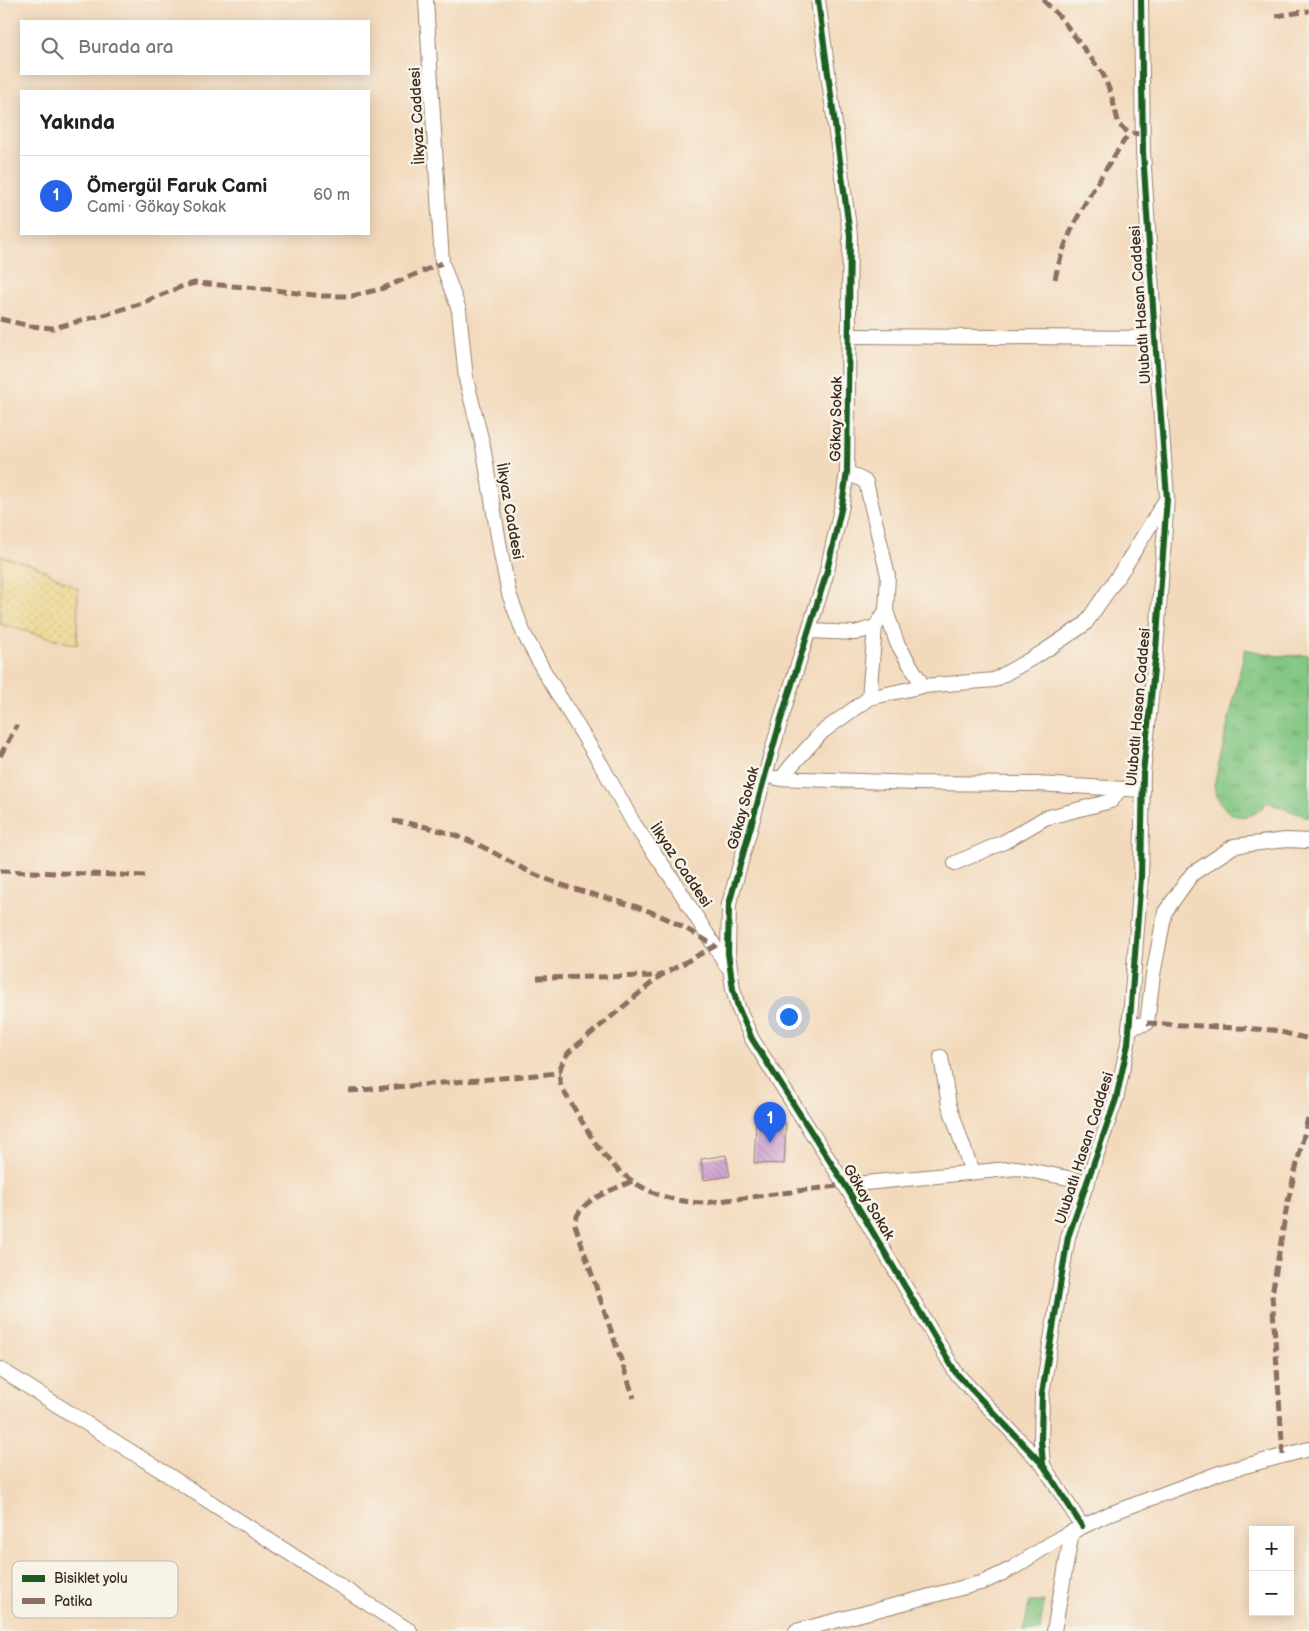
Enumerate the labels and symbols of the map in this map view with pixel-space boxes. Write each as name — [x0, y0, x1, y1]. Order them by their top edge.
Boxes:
street label: İlkyaz Caddesi — [405, 67, 430, 165]
street label: Ulubatlı Hasan Caddesi — [1125, 225, 1156, 385]
street label: Gökay Sokak — [826, 376, 847, 462]
street label: İlkyaz Caddesi — [492, 461, 527, 561]
street label: Ulubatlı Hasan Caddesi — [1122, 627, 1155, 787]
street label: Gökay Sokak — [723, 764, 764, 852]
street label: İlkyaz Caddesi — [645, 819, 716, 911]
your location — [776, 1004, 802, 1030]
street label: Ulubatlı Hasan Caddesi — [1051, 1069, 1118, 1227]
pin: 1 — [754, 1102, 786, 1143]
street label: Gökay Sokak — [838, 1161, 899, 1244]
legend — [12, 1561, 178, 1618]
text: Bisiklet yolu — [54, 1570, 128, 1587]
text: Patika — [54, 1593, 92, 1610]

